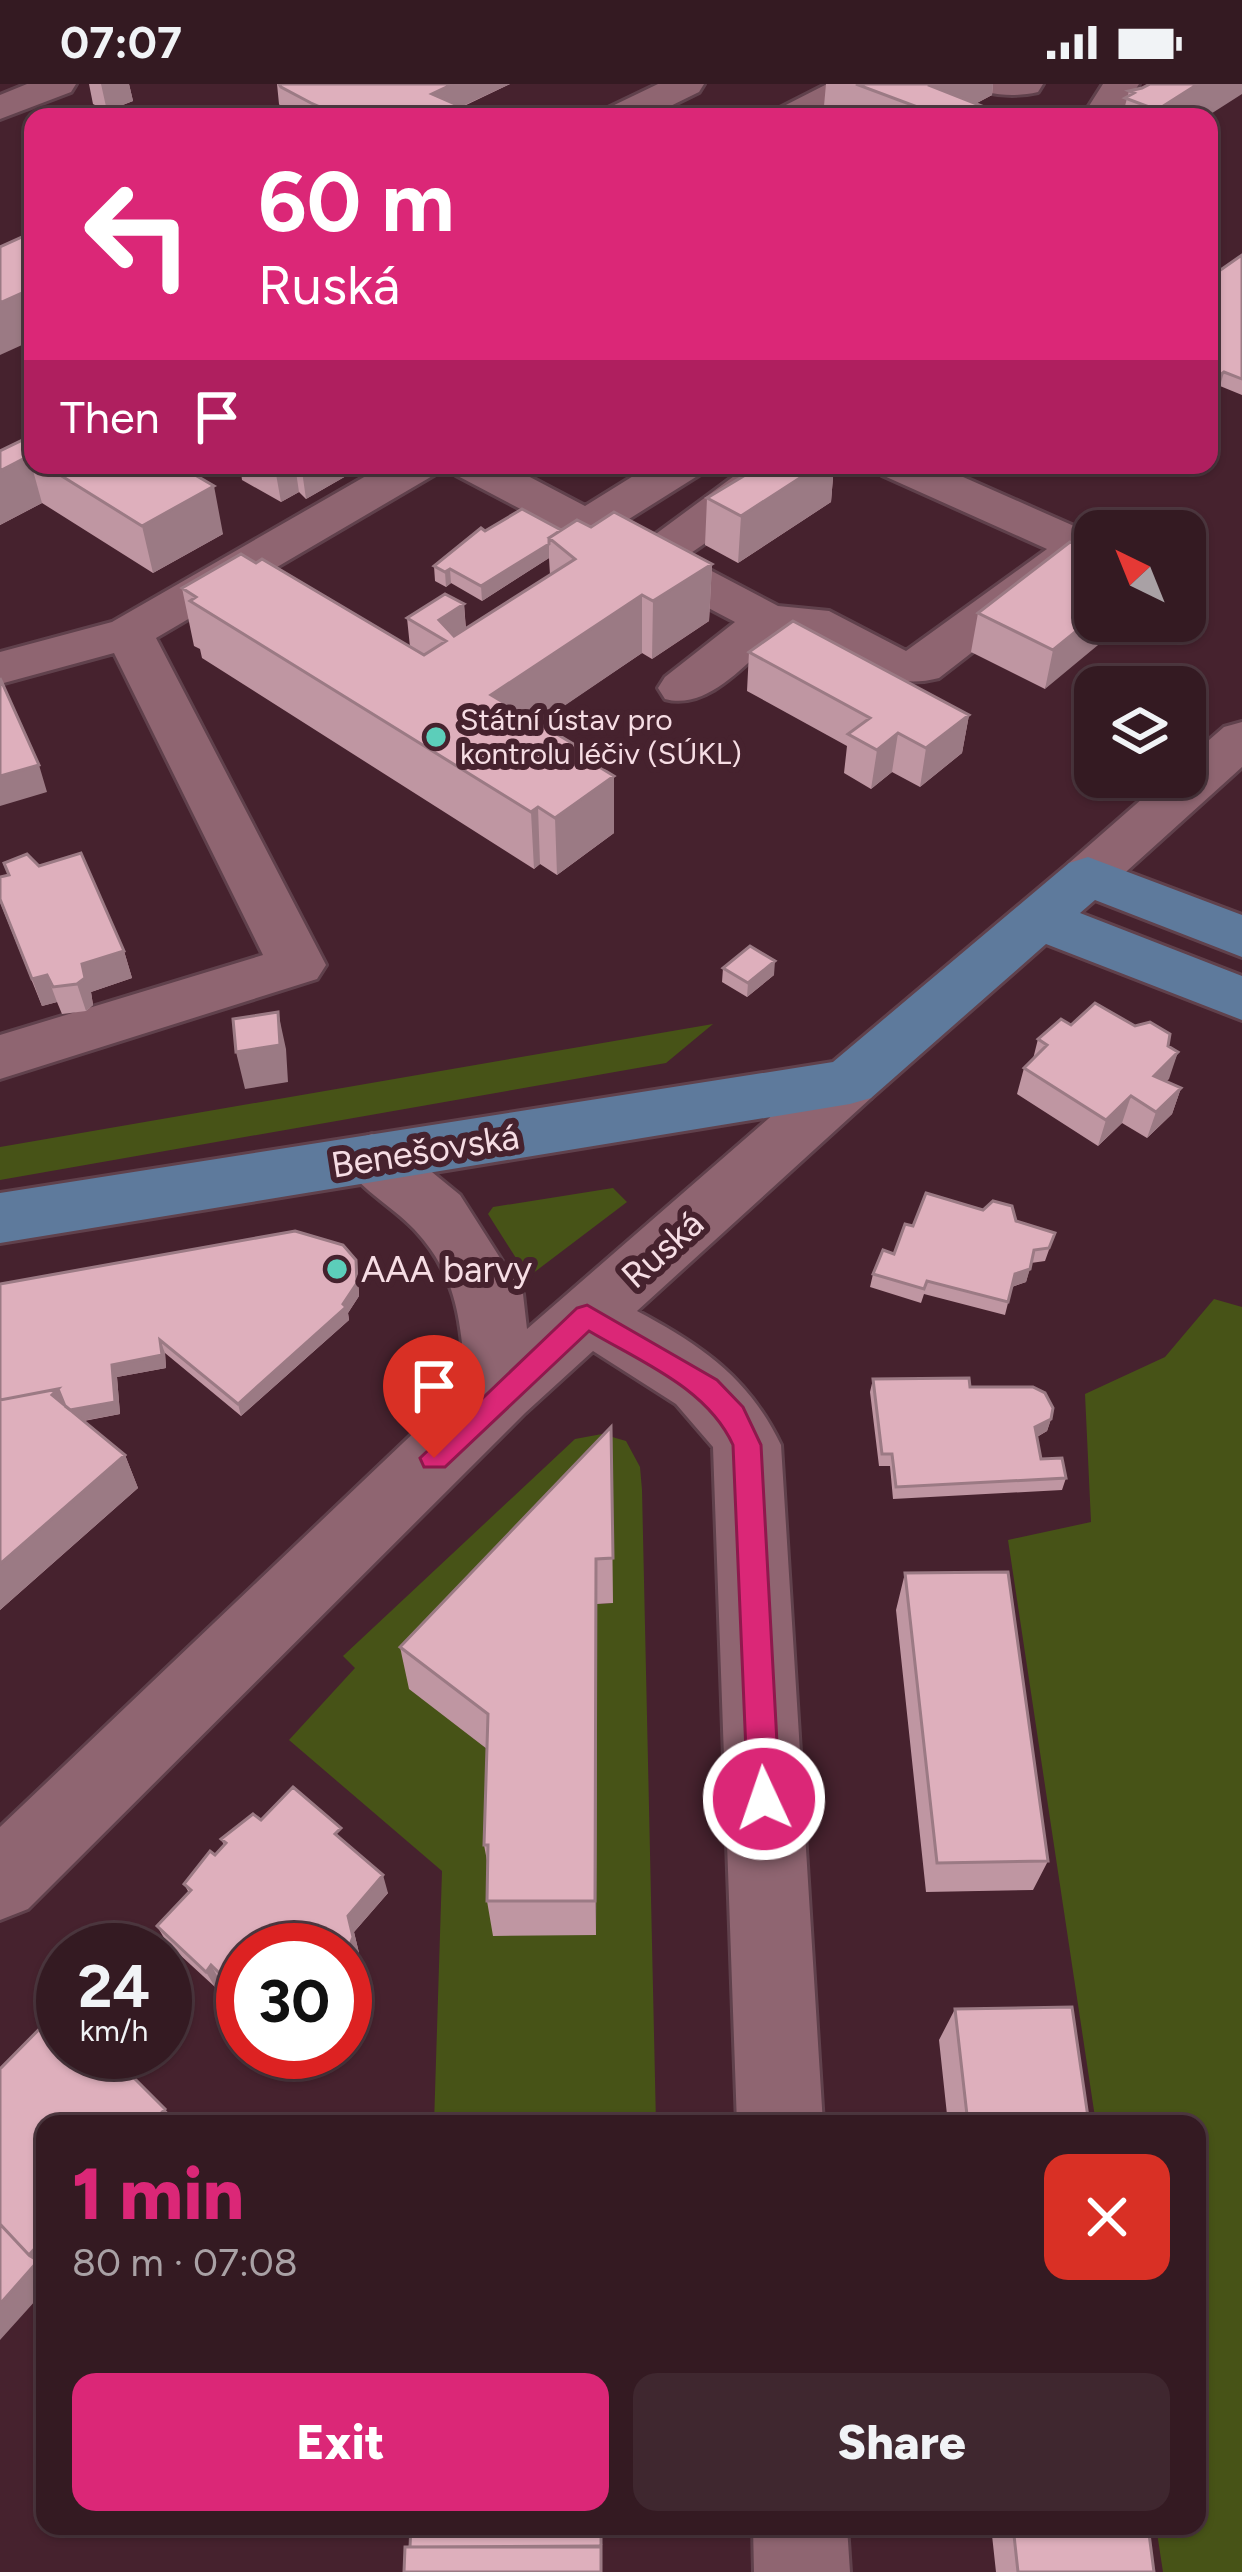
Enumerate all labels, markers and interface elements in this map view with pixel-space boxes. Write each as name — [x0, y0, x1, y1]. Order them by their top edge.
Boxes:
text: 07:07 — [60, 15, 182, 69]
text: 60 m — [258, 151, 454, 252]
icon: left — [60, 156, 216, 312]
text: Ruská — [258, 253, 400, 318]
icon: arrive — [184, 384, 250, 450]
text: Then — [60, 390, 160, 444]
north arrow — [1074, 510, 1206, 642]
map controls — [1074, 510, 1206, 798]
button: layers — [1074, 666, 1206, 798]
place label: Státní ústav pro kontrolu léčiv (SÚKL) — [460, 701, 742, 772]
marker: Státní ústav pro kontrolu léčiv (SÚKL) — [423, 724, 449, 750]
street label: Benešovská — [328, 1114, 522, 1187]
street label: Ruská — [613, 1202, 712, 1297]
place label: AAA barvy — [361, 1248, 532, 1291]
marker: AAA barvy — [324, 1256, 350, 1282]
pin — [383, 1335, 485, 1458]
icon: arrive — [401, 1353, 467, 1419]
position arrow — [701, 1736, 827, 1862]
speed limit sign: 30 — [216, 1923, 372, 2079]
text: 24 — [78, 1950, 150, 2022]
text: km/h — [80, 2012, 148, 2049]
text: 1 min — [72, 2151, 244, 2237]
button: close — [1044, 2154, 1170, 2280]
text: 80 m · 07:08 — [72, 2239, 298, 2286]
button: Exit — [72, 2373, 609, 2511]
button: Share — [633, 2373, 1170, 2511]

